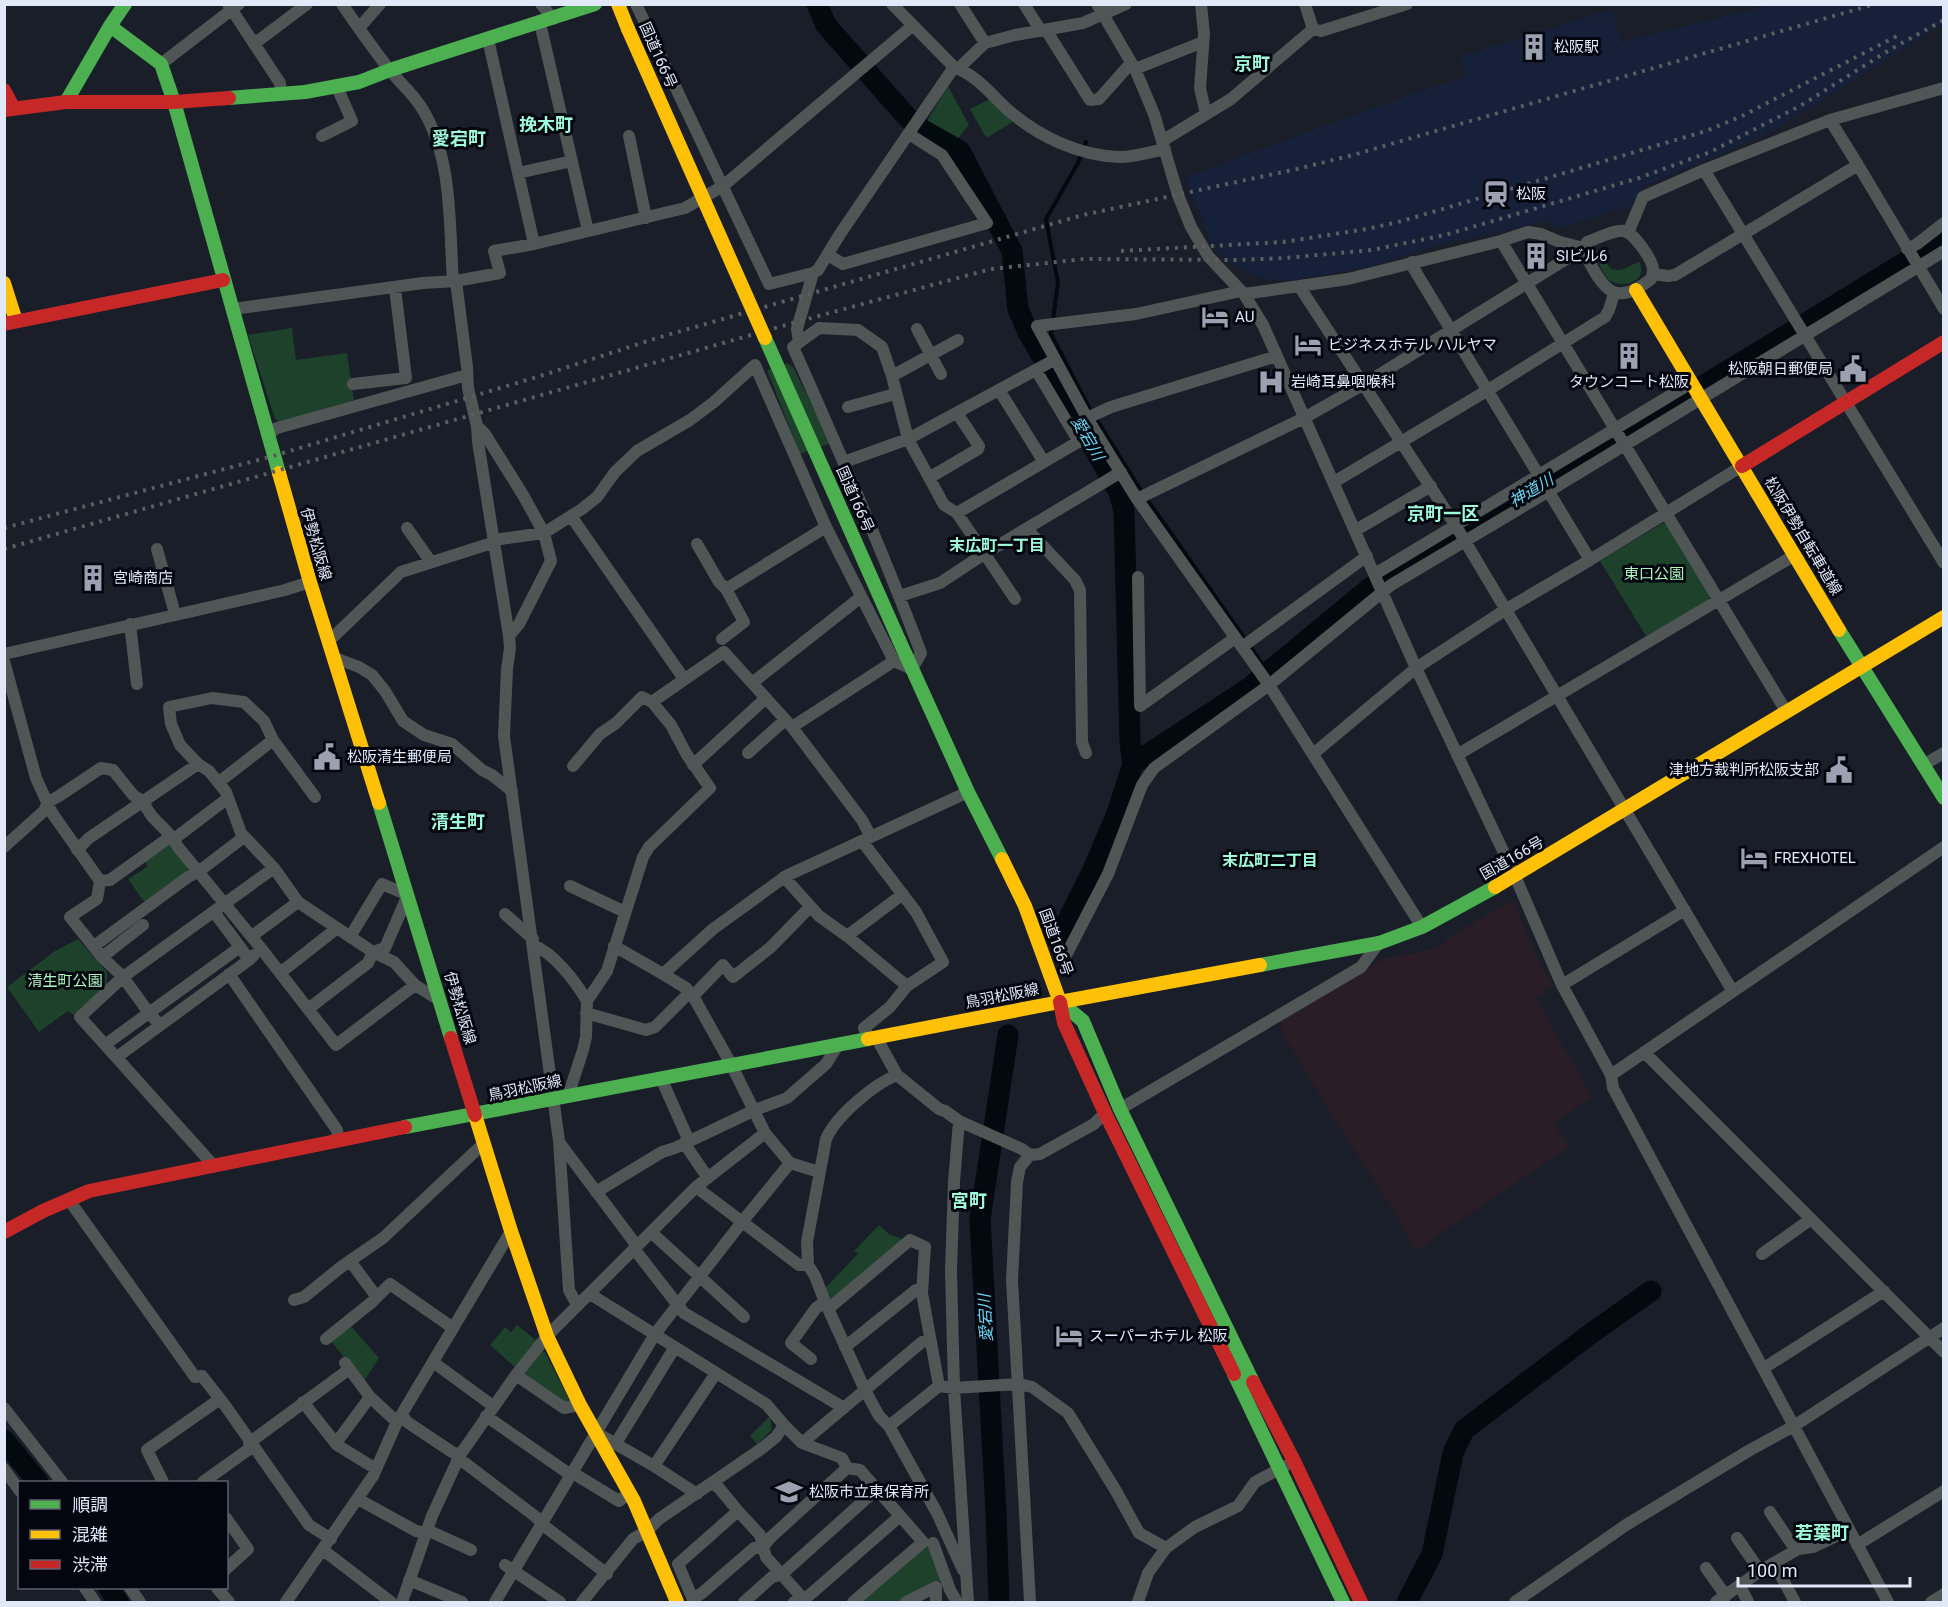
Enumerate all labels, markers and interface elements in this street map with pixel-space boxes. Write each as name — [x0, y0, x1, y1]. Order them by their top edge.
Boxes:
street label: 国道166号 — [635, 19, 681, 91]
building icon: 松阪駅 — [1519, 32, 1549, 62]
place label: 松阪駅 — [1554, 38, 1599, 56]
district label: 京町 — [1234, 53, 1270, 74]
district label: 挽木町 — [519, 114, 573, 135]
district label: 愛宕町 — [432, 128, 486, 149]
station icon: 松阪 — [1481, 179, 1511, 209]
place label: 松阪 — [1516, 185, 1546, 203]
building icon: SIビル6 — [1521, 241, 1551, 271]
place label: SIビル6 — [1556, 247, 1607, 265]
hotel icon: AU — [1200, 302, 1230, 332]
place label: AU — [1235, 308, 1254, 326]
hotel icon: ビジネスホテル ハルヤマ — [1293, 330, 1323, 360]
place label: ビジネスホテル ハルヤマ — [1328, 336, 1497, 354]
building icon: タウンコート松阪 — [1614, 341, 1644, 371]
public building icon: 松阪朝日郵便局 — [1838, 354, 1868, 384]
place label: 松阪朝日郵便局 — [1728, 360, 1833, 378]
hospital icon: 岩崎耳鼻咽喉科 — [1256, 367, 1286, 397]
place label: 岩崎耳鼻咽喉科 — [1291, 373, 1396, 391]
place label: タウンコート松阪 — [1569, 373, 1689, 391]
water label: 愛宕川 — [1067, 413, 1109, 466]
street label: 国道166号 — [832, 463, 878, 535]
water label: 神道川 — [1506, 469, 1558, 511]
street label: 松阪伊勢自転車道線 — [1761, 473, 1845, 599]
district label: 京町一区 — [1407, 503, 1479, 524]
street label: 伊勢松阪線 — [297, 505, 335, 583]
district label: 末広町一丁目 — [949, 536, 1045, 555]
building icon: 宮崎商店 — [78, 563, 108, 593]
park label: 東口公園 — [1624, 565, 1684, 583]
place label: 宮崎商店 — [113, 569, 173, 587]
public building icon: 松阪清生郵便局 — [312, 742, 342, 772]
place label: 松阪清生郵便局 — [347, 748, 452, 766]
public building icon: 津地方裁判所松阪支部 — [1824, 755, 1854, 785]
place label: 津地方裁判所松阪支部 — [1669, 761, 1819, 779]
district label: 清生町 — [431, 811, 485, 832]
street label: 国道166号 — [1477, 833, 1547, 883]
hotel icon: FREXHOTEL — [1739, 843, 1769, 873]
place label: FREXHOTEL — [1774, 849, 1856, 867]
district label: 末広町二丁目 — [1222, 851, 1318, 870]
street label: 国道166号 — [1036, 906, 1076, 978]
street label: 伊勢松阪線 — [440, 969, 480, 1047]
park label: 清生町公園 — [27, 972, 103, 990]
street label: 鳥羽松阪線 — [963, 980, 1041, 1012]
street label: 鳥羽松阪線 — [486, 1071, 564, 1105]
district label: 宮町 — [951, 1190, 987, 1211]
water label: 愛宕川 — [975, 1292, 996, 1342]
hotel icon: スーパーホテル 松阪 — [1054, 1321, 1084, 1351]
place label: スーパーホテル 松阪 — [1089, 1327, 1228, 1345]
school or university icon: 松阪市立東保育所 — [774, 1477, 804, 1507]
legend — [18, 1481, 228, 1589]
place label: 松阪市立東保育所 — [809, 1483, 929, 1501]
text: 順調 — [72, 1494, 108, 1515]
district label: 若葉町 — [1795, 1522, 1849, 1543]
text: 混雑 — [72, 1524, 108, 1545]
scale bar — [1738, 1550, 1910, 1588]
text: 渋滞 — [72, 1554, 108, 1575]
text: 100 m — [1747, 1560, 1798, 1581]

